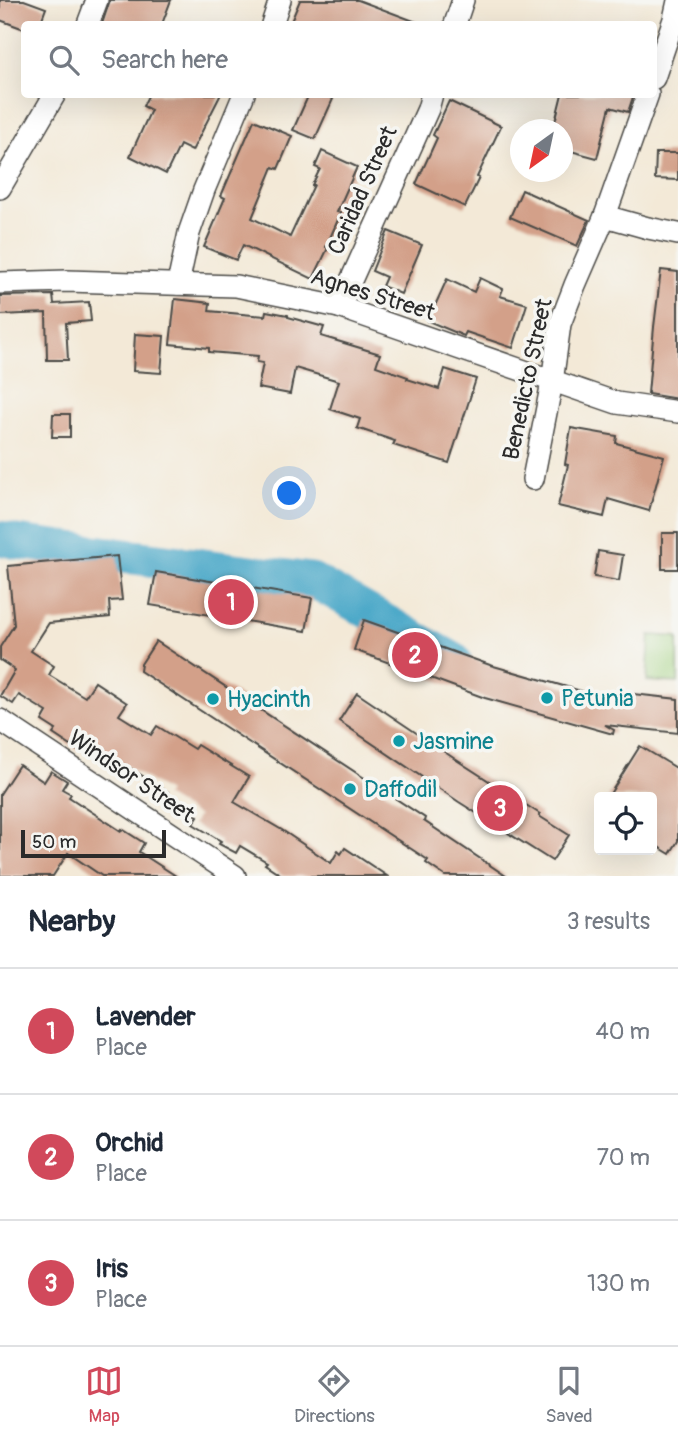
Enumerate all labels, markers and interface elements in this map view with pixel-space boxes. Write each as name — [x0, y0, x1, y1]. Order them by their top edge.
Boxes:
search box — [21, 21, 657, 98]
icon: search — [45, 41, 83, 79]
text: Search here — [101, 44, 228, 76]
north arrow — [510, 119, 573, 182]
street label: Caridad Street — [321, 121, 404, 259]
street label: Agnes Street — [307, 262, 439, 327]
street label: Benedicto Street — [496, 295, 559, 462]
your location — [272, 476, 306, 510]
pin: 1 — [208, 576, 254, 628]
pin: 2 — [392, 629, 438, 681]
place label: Petunia — [561, 684, 634, 713]
place label: Hyacinth — [227, 685, 310, 714]
marker: Petunia — [539, 690, 555, 706]
marker: Hyacinth — [205, 691, 221, 707]
street label: Windsor Street — [63, 724, 201, 830]
place label: Jasmine — [413, 727, 494, 756]
marker: Jasmine — [391, 733, 407, 749]
place label: Daffodil — [364, 775, 437, 804]
marker: Daffodil — [342, 781, 358, 797]
pin: 3 — [477, 782, 523, 834]
map controls — [594, 792, 657, 855]
button: locate — [594, 792, 657, 855]
scale bar — [21, 827, 166, 859]
text: 50 m — [32, 830, 76, 854]
text: Nearby — [28, 903, 115, 940]
text: 3 results — [567, 907, 650, 936]
text: Lavender — [95, 1001, 196, 1033]
text: 1 — [47, 1017, 56, 1046]
text: 40 m — [596, 1017, 650, 1046]
text: Place — [95, 1033, 147, 1062]
text: Orchid — [95, 1127, 164, 1159]
text: 2 — [45, 1143, 57, 1172]
text: 70 m — [597, 1143, 650, 1172]
text: Place — [95, 1159, 147, 1188]
text: Iris — [95, 1253, 128, 1285]
text: 3 — [45, 1269, 57, 1298]
text: 130 m — [587, 1269, 650, 1298]
text: Place — [95, 1285, 147, 1314]
tab: Map — [85, 1362, 123, 1428]
tab: Directions — [294, 1362, 375, 1428]
tab: Saved — [545, 1362, 593, 1428]

